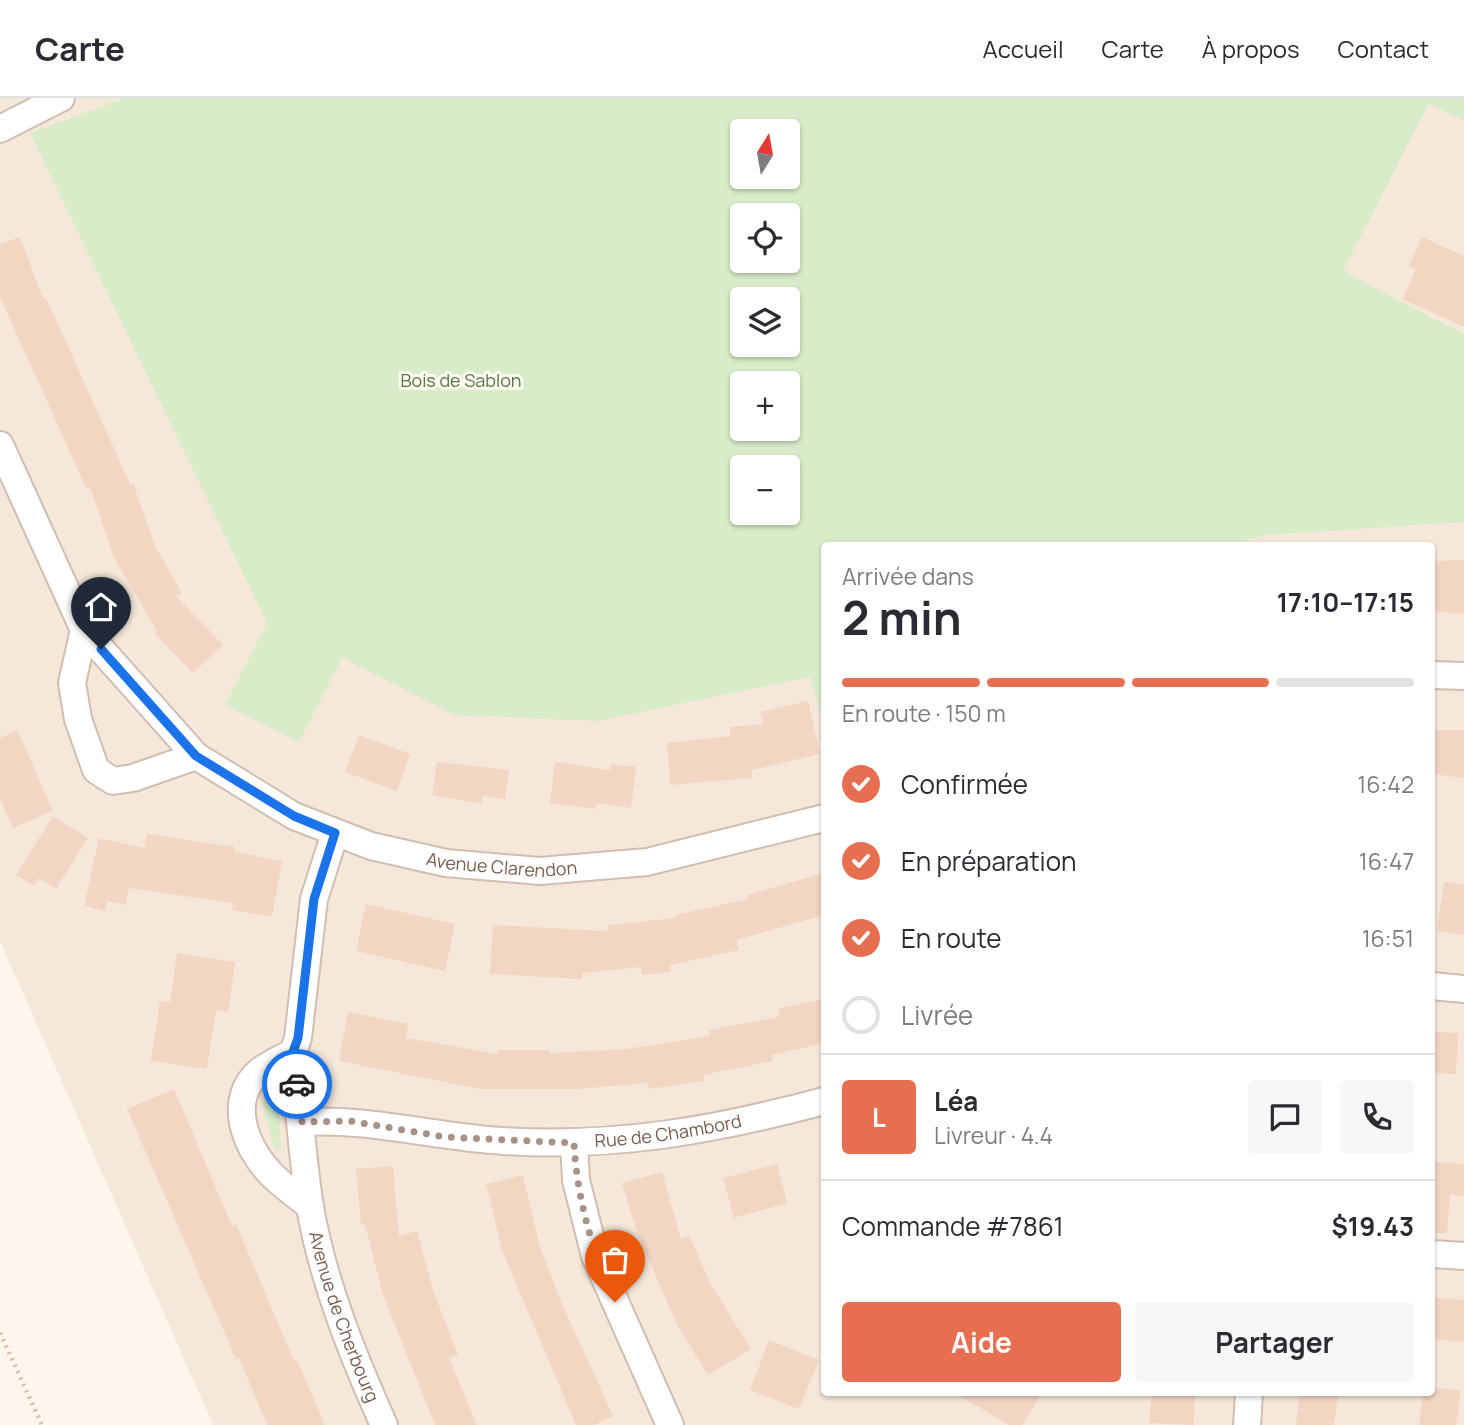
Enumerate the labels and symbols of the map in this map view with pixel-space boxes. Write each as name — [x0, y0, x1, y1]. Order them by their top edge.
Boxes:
north arrow — [730, 119, 800, 189]
park label: Bois de Sablon — [400, 368, 522, 392]
pin — [71, 577, 131, 649]
street label: Avenue Clarendon — [424, 846, 578, 882]
courier — [262, 1049, 332, 1119]
street label: Rue de Chambord — [594, 1108, 744, 1152]
street label: Avenue de Cherbourg — [304, 1229, 385, 1406]
pin — [585, 1230, 645, 1302]

